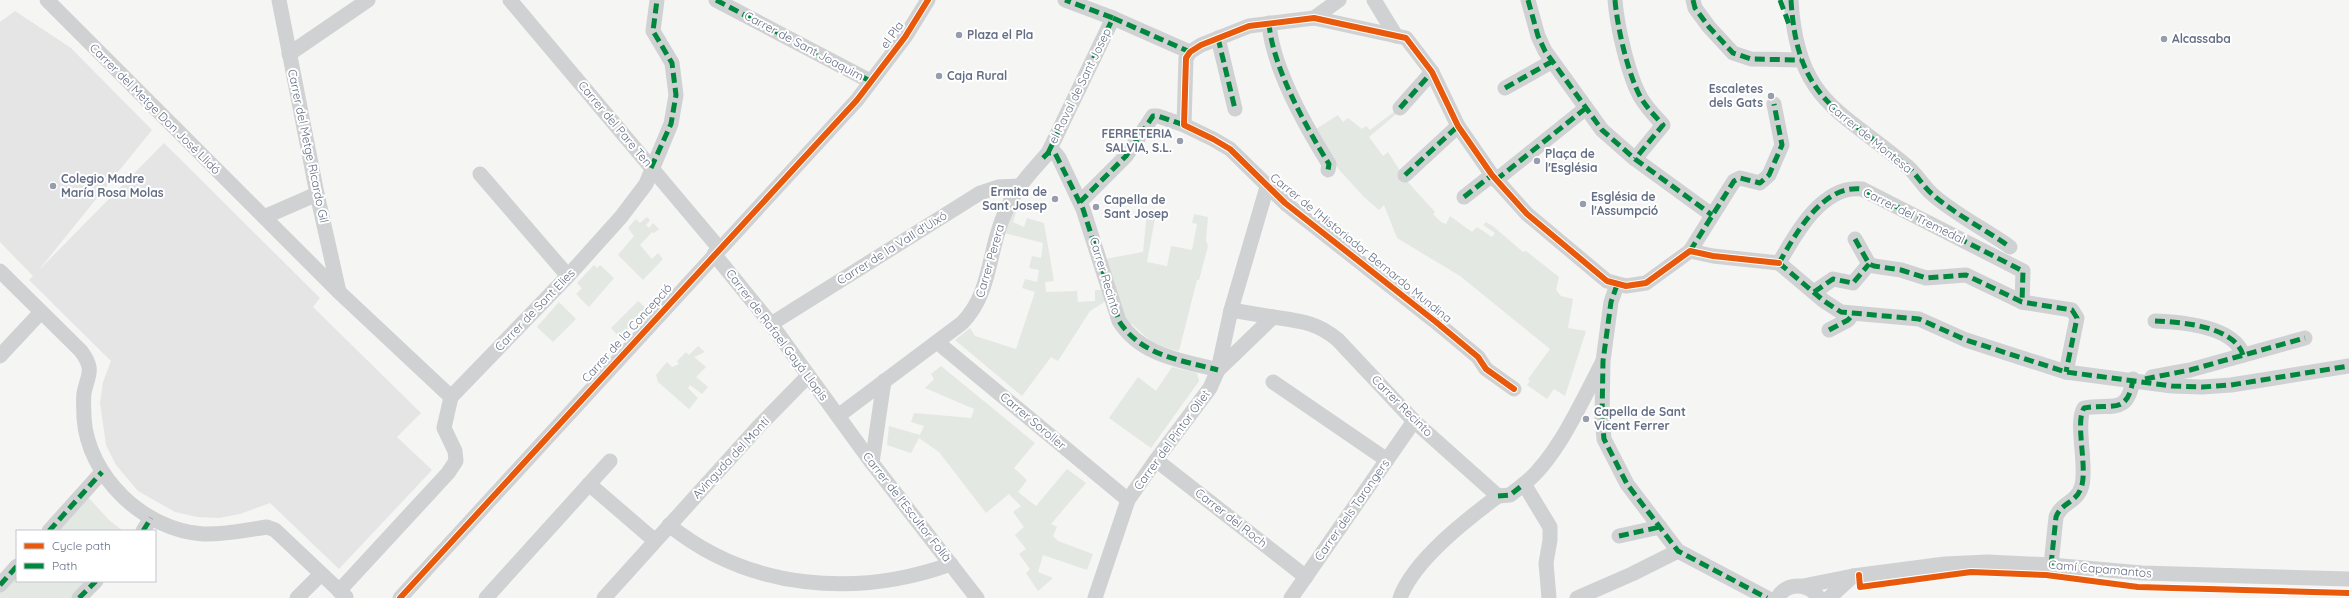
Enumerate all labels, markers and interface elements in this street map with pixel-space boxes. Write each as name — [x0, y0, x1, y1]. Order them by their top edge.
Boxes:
street label: Carrer de Sant Joaquim — [742, 8, 867, 84]
street label: el Pla — [877, 18, 906, 51]
street label: el Raval de Sant Josep — [1045, 25, 1114, 146]
place label: Plaza el Pla — [967, 27, 1033, 42]
marker: Plaza el Pla — [954, 30, 964, 40]
place label: Alcassaba — [2172, 31, 2231, 46]
marker: Alcassaba — [2159, 34, 2169, 44]
street label: Carrer del Metge Don José Llidó — [87, 40, 224, 177]
street label: Carrer del Metge Ricardo Gil — [285, 68, 332, 224]
place label: Caja Rural — [947, 68, 1007, 83]
marker: Caja Rural — [934, 71, 944, 81]
street label: Carrer del Pare Ten — [575, 78, 656, 170]
place label: Escaletes dels Gats — [1709, 81, 1763, 110]
marker: Escaletes dels Gats — [1766, 91, 1776, 101]
street label: Carrer de Montesa — [1825, 99, 1915, 176]
place label: FERRETERIA SALVIA, S.L. — [1101, 126, 1172, 155]
marker: FERRETERIA SALVIA, S.L. — [1175, 136, 1185, 146]
place label: Plaça de l'Església — [1545, 146, 1597, 175]
marker: Plaça de l'Església — [1532, 156, 1542, 166]
street label: Carrer de l'Historiador Bernardo Mundina — [1267, 170, 1455, 326]
place label: Colegio Madre María Rosa Molas — [61, 171, 164, 200]
marker: Colegio Madre María Rosa Molas — [48, 181, 58, 191]
place label: Ermita de Sant Josep — [982, 184, 1047, 213]
street label: Carrer del Tremedal — [1861, 184, 1968, 247]
place label: Església de l'Assumpció — [1591, 189, 1659, 218]
place label: Capella de Sant Josep — [1104, 192, 1169, 221]
marker: Ermita de Sant Josep — [1050, 194, 1060, 204]
marker: Església de l'Assumpció — [1578, 199, 1588, 209]
marker: Capella de Sant Josep — [1091, 202, 1101, 212]
street label: Carrer de la Vall d'Uixó — [834, 208, 950, 288]
street label: Carrer Perera — [972, 223, 1007, 299]
street label: Carrer Recinto — [1087, 235, 1124, 317]
street label: Carrer de Sant Elies — [491, 265, 578, 354]
street label: Carrer de Rafael Gayá Llopis — [723, 266, 832, 404]
street label: Carrer de la Concepció — [578, 280, 675, 385]
street label: Carrer Recinto — [1369, 372, 1436, 439]
street label: Carrer del Pintor Oliet — [1130, 387, 1213, 493]
street label: Carrer Soroller — [997, 389, 1070, 453]
place label: Capella de Sant Vicent Ferrer — [1594, 404, 1686, 433]
street label: Avinguda del Montí — [689, 413, 773, 502]
marker: Capella de Sant Vicent Ferrer — [1581, 414, 1591, 424]
street label: Carrer de l'Escultor Folià — [860, 449, 955, 565]
street label: Carrer dels Tarongers — [1311, 456, 1393, 563]
street label: Carrer del Roch — [1192, 485, 1270, 550]
legend — [16, 530, 156, 582]
text: Cycle path — [52, 538, 111, 553]
street label: Camí Capamantos — [2048, 557, 2153, 581]
text: Path — [52, 558, 77, 573]

